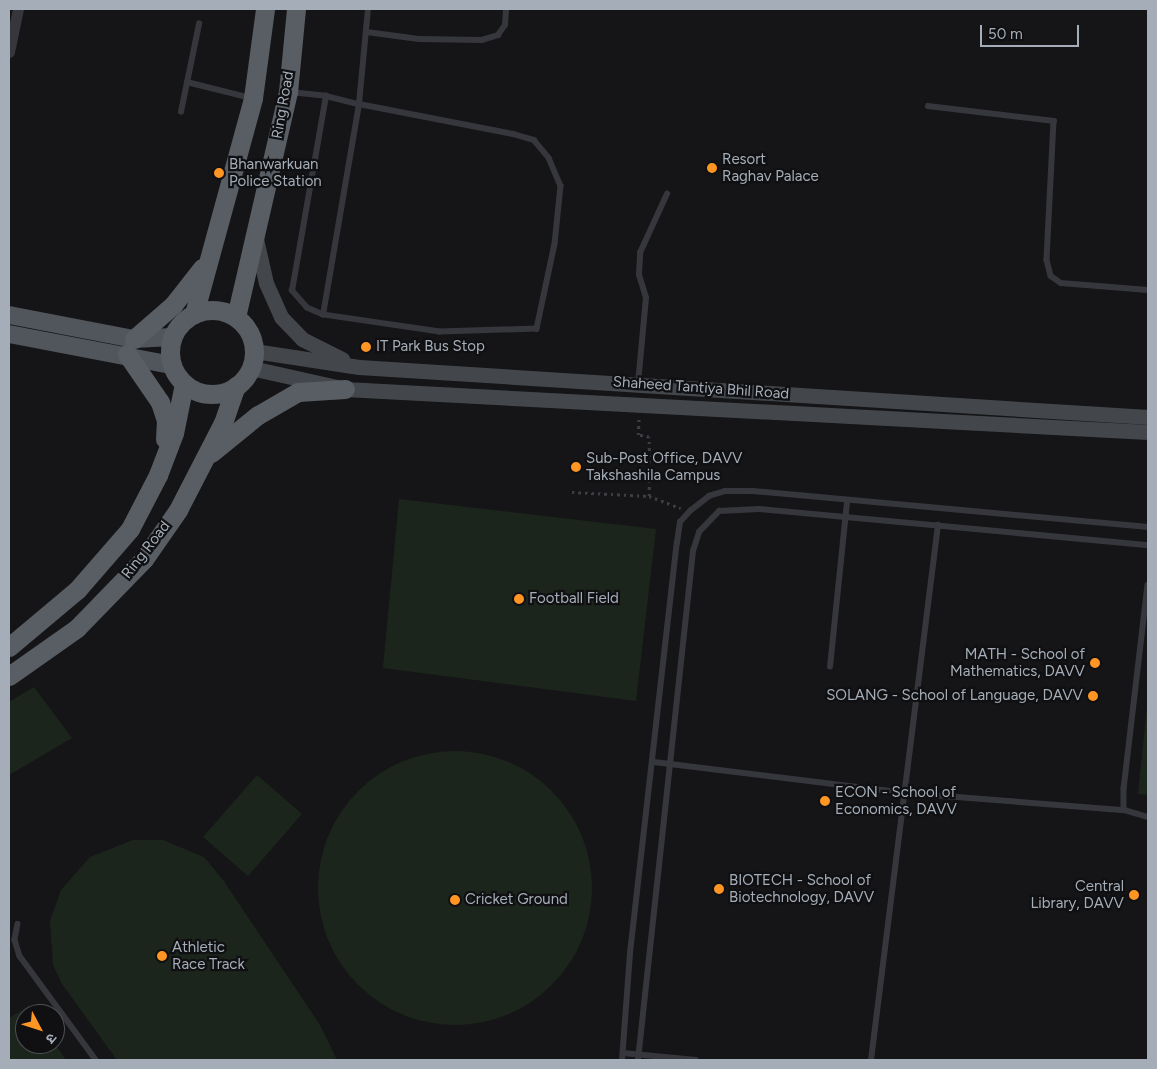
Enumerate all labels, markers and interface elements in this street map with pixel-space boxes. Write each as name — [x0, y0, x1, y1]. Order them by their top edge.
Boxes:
scale bar — [982, 15, 1081, 47]
text: 50 m — [988, 25, 1023, 43]
street label: Ring Road — [268, 70, 298, 140]
place label: Resort Raghav Palace — [722, 150, 819, 185]
place label: Bhanwarkuan Police Station — [229, 155, 322, 190]
marker: Resort Raghav Palace — [706, 162, 718, 174]
marker: Bhanwarkuan Police Station — [213, 167, 225, 179]
place label: IT Park Bus Stop — [376, 338, 485, 356]
marker: IT Park Bus Stop — [360, 341, 372, 353]
street label: Shaheed Tantiya Bhil Road — [612, 373, 790, 403]
place label: Sub-Post Office, DAVV Takshashila Campus — [586, 449, 742, 484]
marker: Sub-Post Office, DAVV Takshashila Campus — [570, 461, 582, 473]
street label: Ring Road — [118, 518, 174, 582]
place label: Football Field — [529, 590, 619, 608]
marker: Football Field — [513, 593, 525, 605]
place label: MATH - School of Mathematics, DAVV — [950, 645, 1085, 680]
marker: MATH - School of Mathematics, DAVV — [1089, 657, 1101, 669]
place label: SOLANG - School of Language, DAVV — [826, 687, 1083, 705]
marker: SOLANG - School of Language, DAVV — [1087, 690, 1099, 702]
place label: ECON - School of Economics, DAVV — [835, 783, 957, 818]
marker: ECON - School of Economics, DAVV — [819, 795, 831, 807]
place label: BIOTECH - School of Biotechnology, DAVV — [729, 871, 874, 906]
place label: Central Library, DAVV — [1031, 877, 1124, 912]
marker: BIOTECH - School of Biotechnology, DAVV — [713, 883, 725, 895]
marker: Central Library, DAVV — [1128, 889, 1140, 901]
place label: Cricket Ground — [465, 891, 568, 909]
marker: Cricket Ground — [449, 894, 461, 906]
place label: Athletic Race Track — [172, 938, 245, 973]
marker: Athletic Race Track — [156, 950, 168, 962]
north arrow — [15, 1004, 65, 1054]
text: उ — [42, 1030, 60, 1047]

